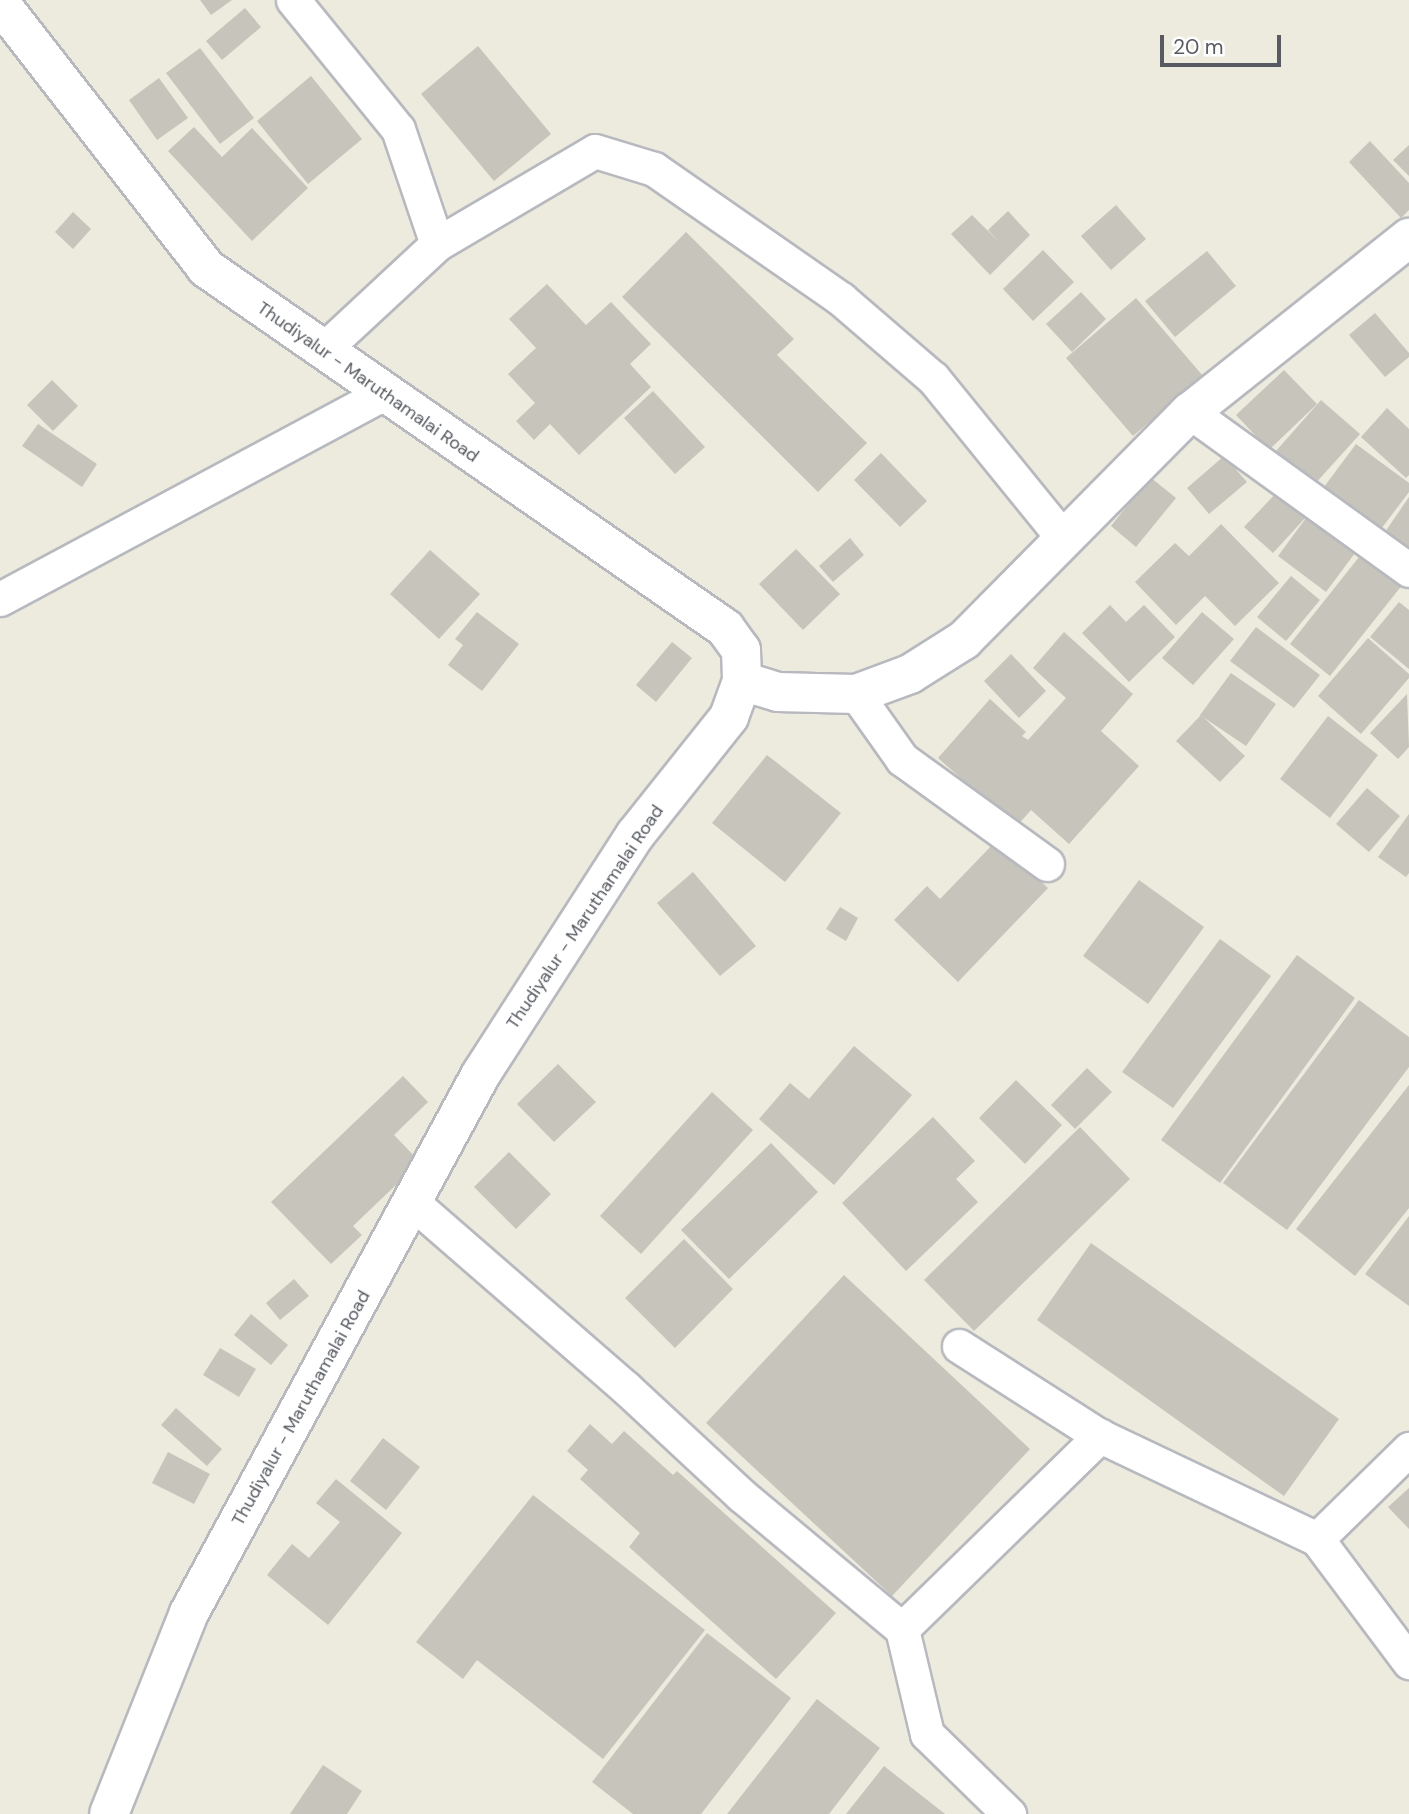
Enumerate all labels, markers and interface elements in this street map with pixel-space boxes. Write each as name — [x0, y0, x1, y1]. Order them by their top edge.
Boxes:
scale bar — [1164, 21, 1285, 65]
text: 20 m — [1173, 33, 1224, 61]
street label: Thudiyalur - Maruthamalai Road — [253, 297, 483, 467]
street label: Thudiyalur - Maruthamalai Road — [502, 801, 668, 1033]
street label: Thudiyalur - Maruthamalai Road — [227, 1287, 375, 1529]

